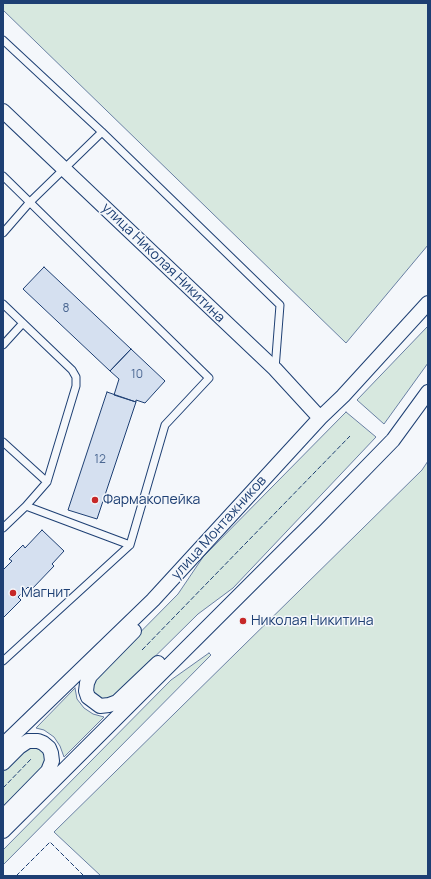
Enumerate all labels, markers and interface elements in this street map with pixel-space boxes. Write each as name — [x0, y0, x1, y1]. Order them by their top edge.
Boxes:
street label: улица Николая Никитина — [98, 200, 228, 326]
house number: 8 — [63, 302, 69, 316]
house number: 10 — [131, 368, 143, 382]
house number: 12 — [94, 453, 106, 467]
street label: улица Монтажников — [168, 473, 270, 583]
place label: Фармакопейка — [103, 492, 200, 508]
marker: Фармакопейка — [90, 495, 100, 505]
place label: Магнит — [21, 585, 70, 601]
marker: Магнит — [8, 588, 18, 598]
place label: Николая Никитина — [251, 613, 374, 629]
marker: Николая Никитина — [238, 616, 248, 626]

